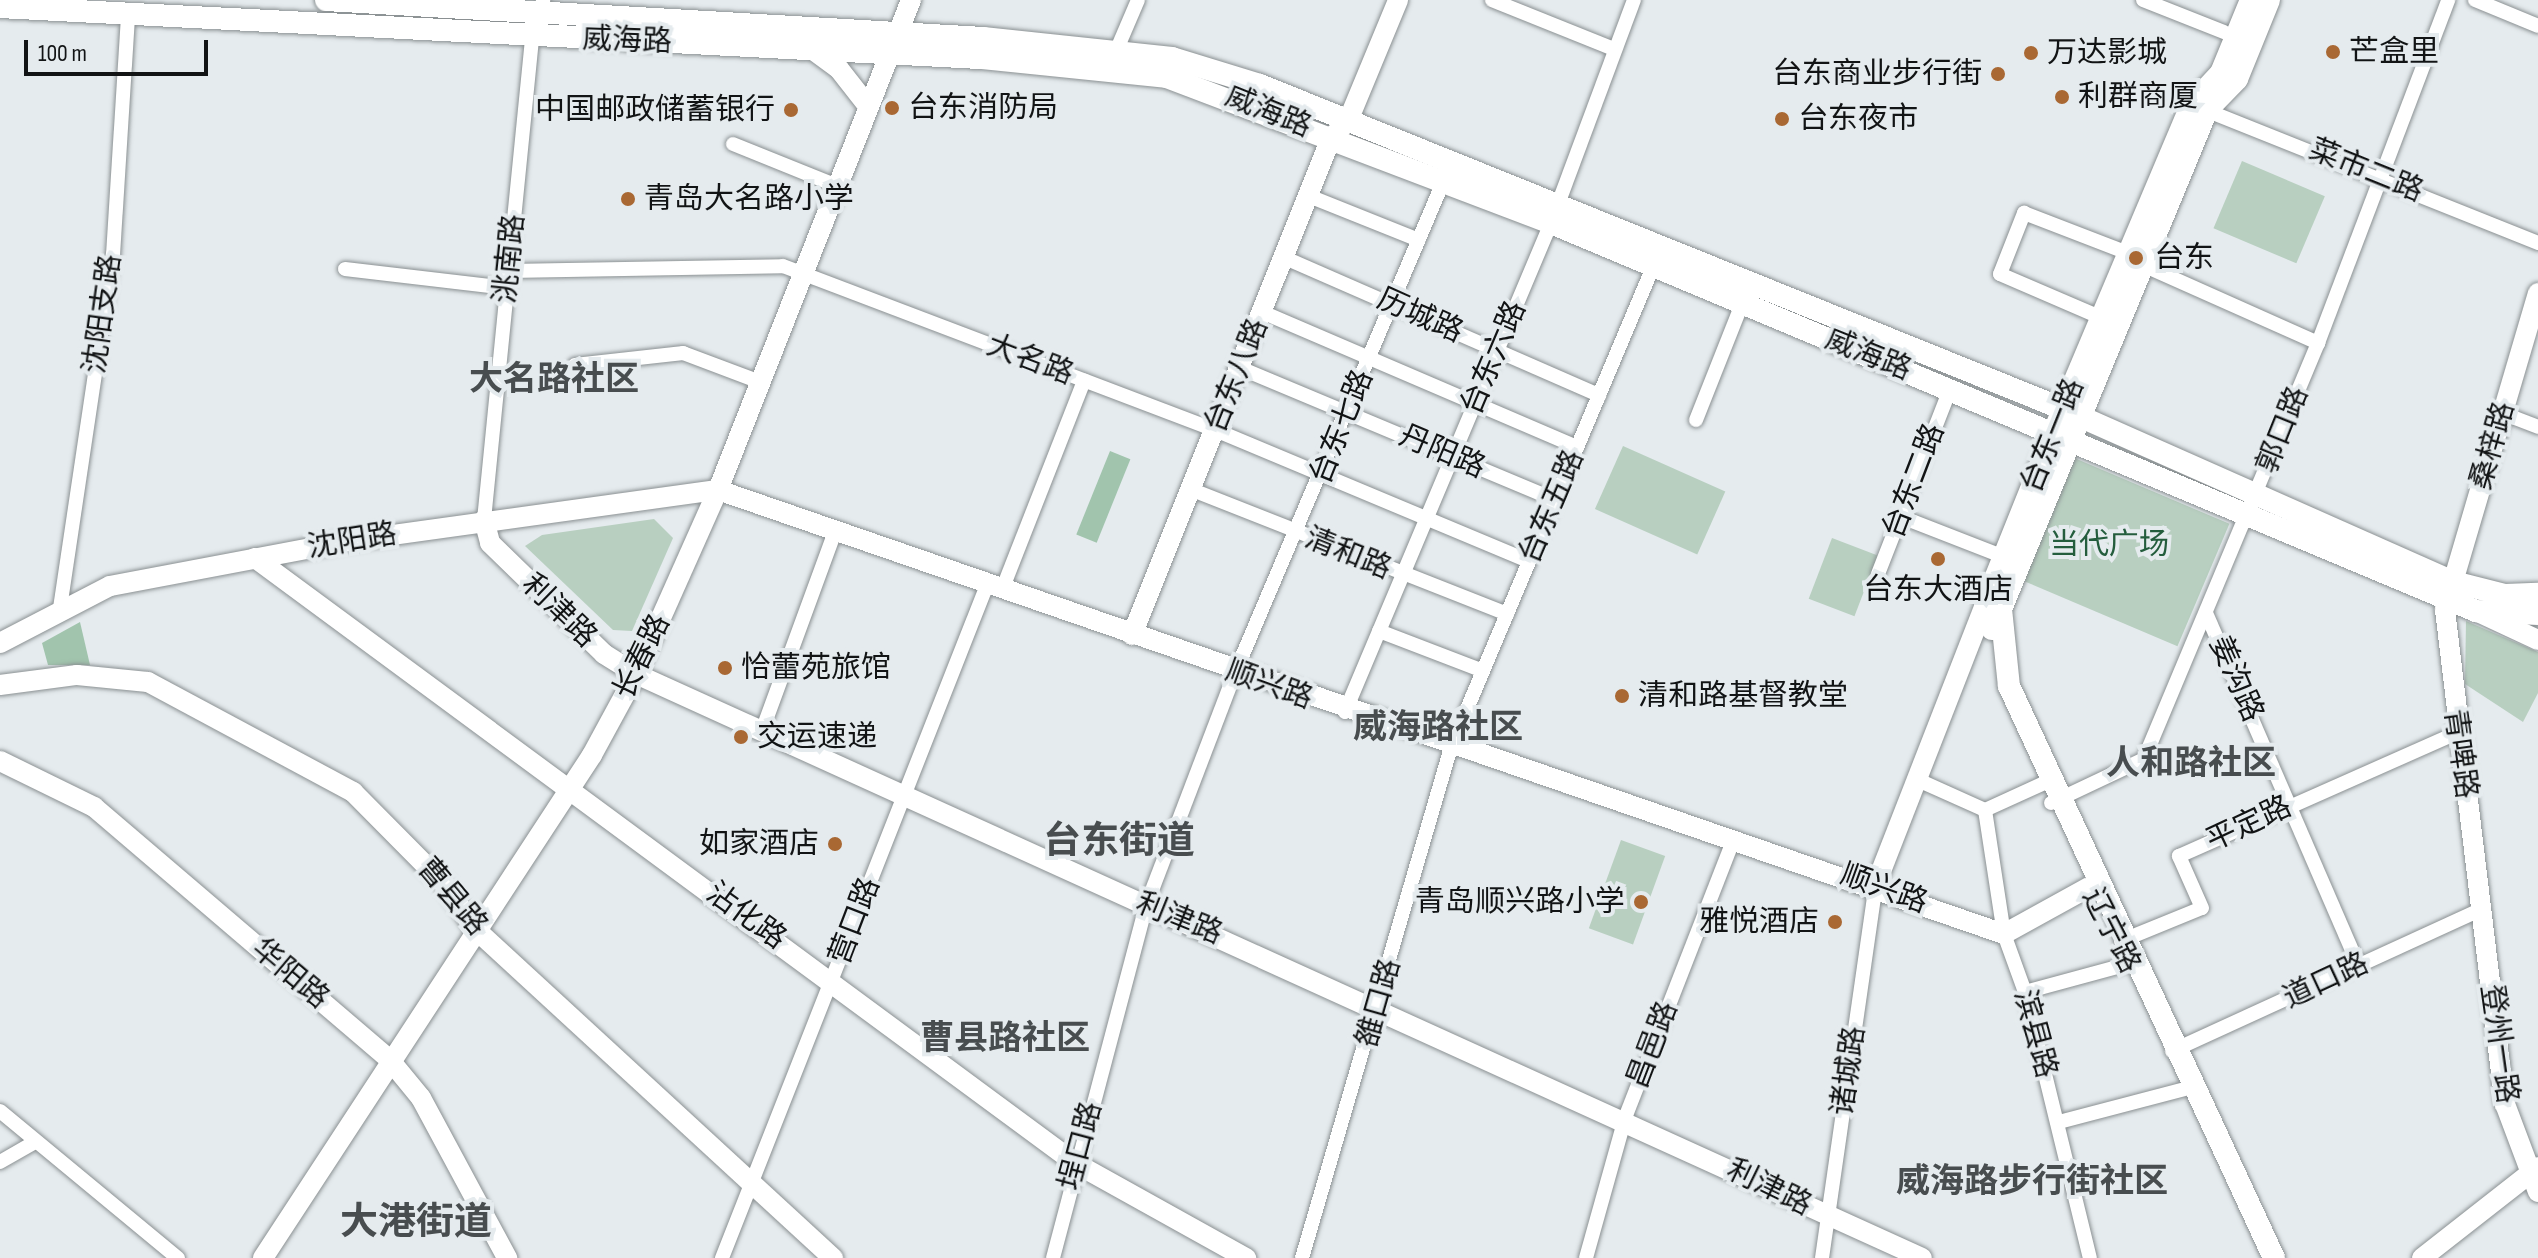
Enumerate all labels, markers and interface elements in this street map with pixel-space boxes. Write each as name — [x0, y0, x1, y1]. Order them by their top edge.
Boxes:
street label: 威海路 — [581, 21, 673, 61]
scale bar — [28, 24, 212, 74]
place label: 芒盒里 — [2349, 34, 2439, 70]
place label: 万达影城 — [2047, 35, 2167, 71]
text: 100 m — [38, 39, 87, 68]
marker: 芒盒里 — [2324, 43, 2342, 61]
marker: 万达影城 — [2022, 44, 2040, 62]
place label: 台东商业步行街 — [1772, 56, 1982, 92]
marker: 台东商业步行街 — [1989, 65, 2007, 83]
street label: 威海路 — [1220, 78, 1316, 146]
place label: 利群商厦 — [2078, 79, 2198, 115]
marker: 利群商厦 — [2053, 88, 2071, 106]
place label: 台东消防局 — [908, 90, 1058, 126]
place label: 中国邮政储蓄银行 — [535, 92, 775, 128]
marker: 台东消防局 — [883, 99, 901, 117]
marker: 中国邮政储蓄银行 — [782, 101, 800, 119]
place label: 台东夜市 — [1798, 101, 1918, 137]
marker: 台东夜市 — [1773, 110, 1791, 128]
street label: 菜市二路 — [2304, 132, 2428, 210]
place label: 青岛大名路小学 — [644, 181, 854, 217]
marker: 青岛大名路小学 — [619, 190, 637, 208]
street label: 洮南路 — [487, 212, 533, 306]
place label: 台东 — [2154, 240, 2214, 276]
marker: 台东 — [2125, 247, 2147, 269]
street label: 沈阳支路 — [77, 252, 129, 376]
street label: 历城路 — [1372, 281, 1468, 351]
street label: 台东六路 — [1454, 296, 1534, 420]
street label: 台东八路 — [1198, 314, 1276, 438]
street label: 威海路 — [1820, 321, 1916, 389]
street label: 大名路 — [982, 327, 1078, 393]
district label: 大名路社区 — [469, 360, 639, 400]
street label: 台东七路 — [1303, 365, 1381, 489]
street label: 台东一路 — [2014, 374, 2092, 498]
street label: 郭口路 — [2249, 382, 2317, 478]
street label: 桑梓路 — [2463, 398, 2523, 494]
street label: 丹阳路 — [1394, 418, 1490, 486]
street label: 台东二路 — [1876, 419, 1952, 543]
street label: 台东五路 — [1512, 445, 1592, 569]
street label: 沈阳路 — [305, 516, 399, 566]
street label: 清和路 — [1300, 520, 1396, 588]
park label: 当代广场 — [2049, 527, 2169, 563]
marker: 台东大酒店 — [1929, 550, 1947, 568]
street label: 利津路 — [514, 567, 604, 655]
place label: 台东大酒店 — [1863, 572, 2013, 608]
street label: 长春路 — [606, 609, 678, 705]
street label: 姜沟路 — [2201, 631, 2271, 727]
place label: 恰蕾苑旅馆 — [741, 650, 891, 686]
street label: 顺兴路 — [1221, 653, 1317, 717]
marker: 恰蕾苑旅馆 — [716, 659, 734, 677]
place label: 清和路基督教堂 — [1638, 678, 1848, 714]
marker: 清和路基督教堂 — [1613, 687, 1631, 705]
street label: 青啤路 — [2436, 707, 2484, 801]
district label: 威海路社区 — [1353, 708, 1523, 748]
place label: 交运速递 — [757, 719, 877, 755]
marker: 交运速递 — [732, 728, 750, 746]
district label: 人和路社区 — [2106, 744, 2276, 784]
street label: 平定路 — [2201, 789, 2297, 859]
district label: 台东街道 — [1043, 819, 1195, 865]
place label: 如家酒店 — [699, 826, 819, 862]
marker: 如家酒店 — [826, 835, 844, 853]
street label: 曹县路 — [409, 851, 495, 943]
street label: 顺兴路 — [1836, 857, 1932, 921]
street label: 营口路 — [822, 873, 888, 969]
street label: 沾化路 — [699, 875, 793, 957]
street label: 辽宁路 — [2075, 883, 2147, 979]
place label: 青岛顺兴路小学 — [1415, 884, 1625, 920]
street label: 利津路 — [1131, 885, 1227, 953]
marker: 青岛顺兴路小学 — [1632, 893, 1650, 911]
place label: 雅悦酒店 — [1699, 904, 1819, 940]
marker: 雅悦酒店 — [1826, 913, 1844, 931]
street label: 华阳路 — [244, 931, 336, 1017]
street label: 道口路 — [2278, 946, 2374, 1016]
street label: 雒口路 — [1349, 955, 1409, 1051]
street label: 登州一路 — [2473, 982, 2525, 1106]
street label: 滨县路 — [2006, 986, 2064, 1082]
street label: 昌邑路 — [1620, 997, 1686, 1093]
district label: 曹县路社区 — [920, 1019, 1090, 1059]
street label: 诸城路 — [1825, 1024, 1873, 1118]
street label: 埕口路 — [1052, 1098, 1110, 1194]
street label: 利津路 — [1721, 1152, 1817, 1224]
district label: 威海路步行街社区 — [1896, 1162, 2168, 1202]
district label: 大港街道 — [340, 1200, 492, 1246]

